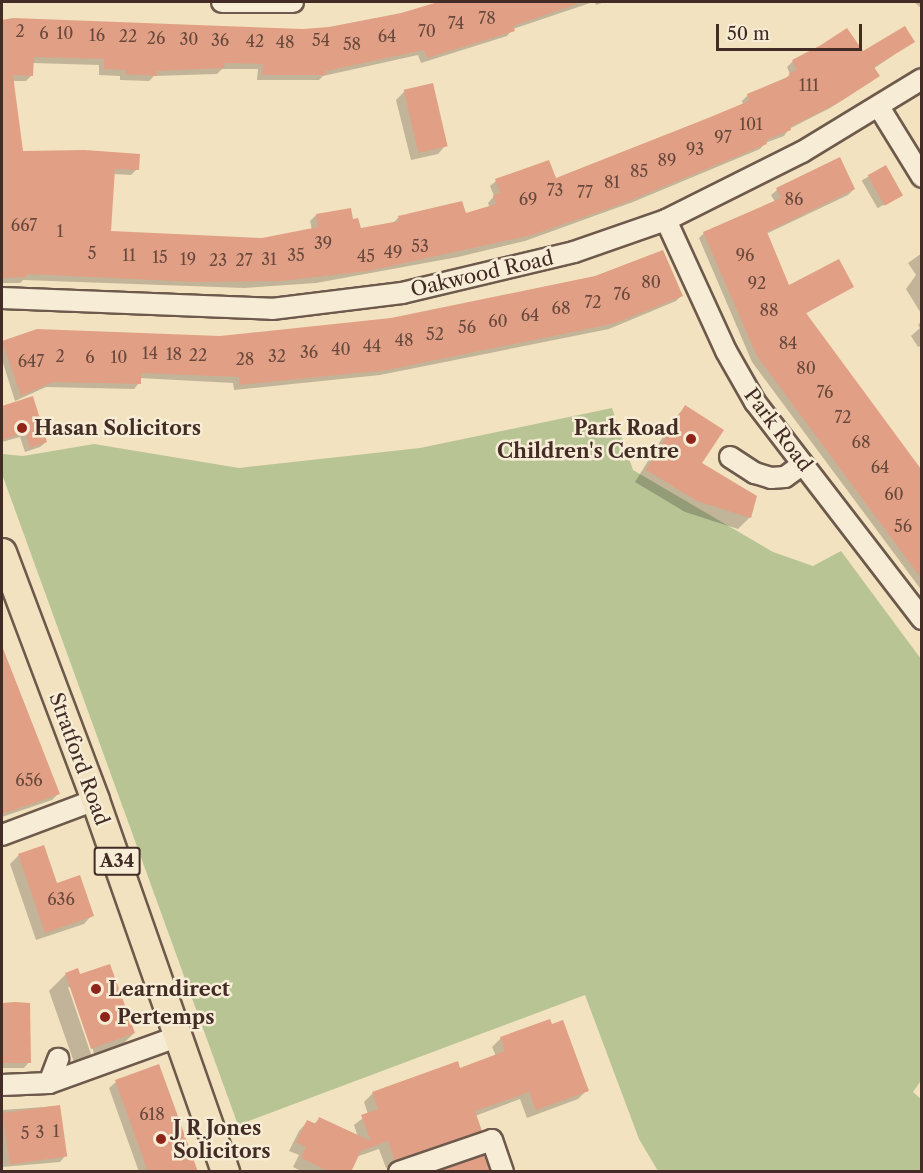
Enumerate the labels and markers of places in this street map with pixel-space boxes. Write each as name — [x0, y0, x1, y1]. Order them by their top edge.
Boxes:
place label: Hasan Solicitors — [34, 416, 201, 440]
place label: Park Road Children's Centre — [497, 416, 679, 463]
marker: Hasan Solicitors — [15, 421, 29, 435]
marker: Park Road Children's Centre — [684, 432, 698, 446]
place label: Learndirect — [108, 977, 230, 1001]
marker: Learndirect — [89, 982, 103, 996]
place label: Pertemps — [117, 1005, 215, 1029]
marker: Pertemps — [98, 1010, 112, 1024]
place label: J R Jones Solicitors — [173, 1116, 271, 1163]
marker: J R Jones Solicitors — [154, 1132, 168, 1146]

